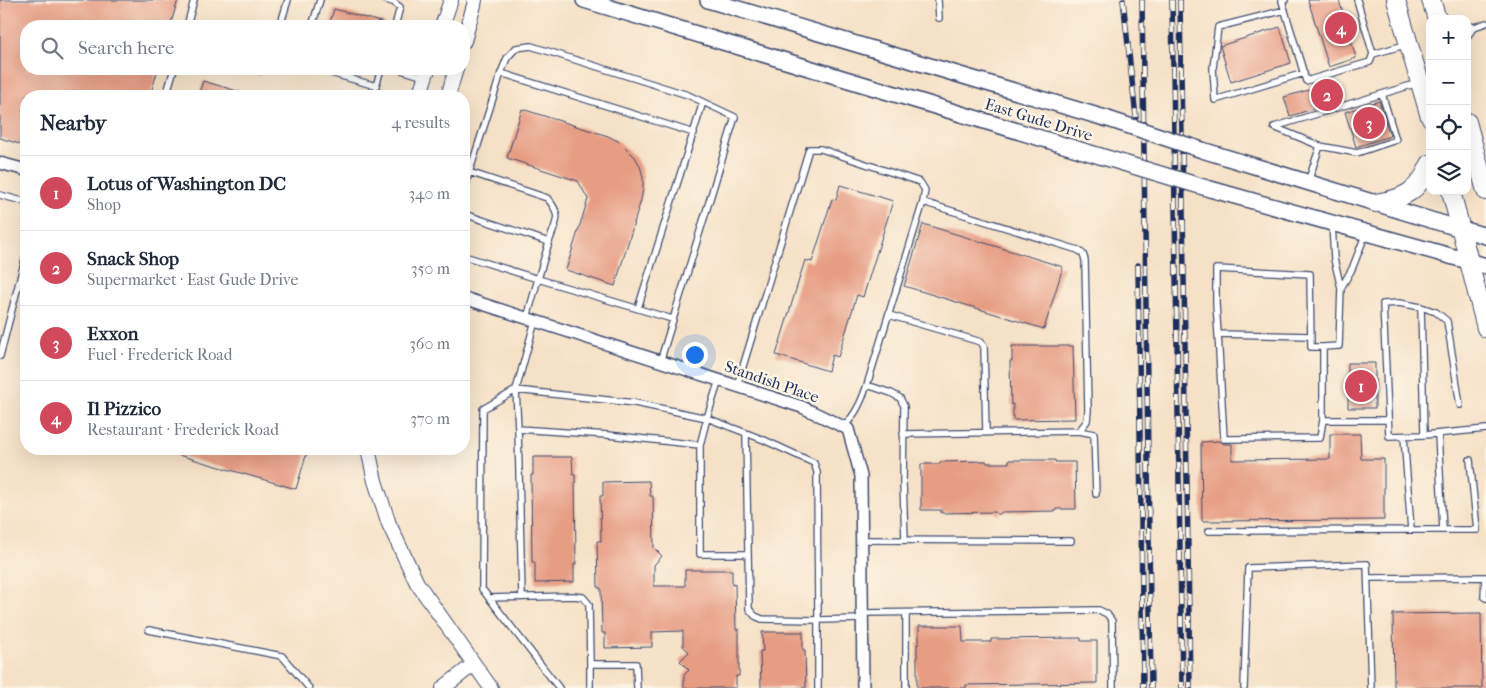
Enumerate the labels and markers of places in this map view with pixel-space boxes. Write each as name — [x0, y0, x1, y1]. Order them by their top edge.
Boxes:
pin: 4 — [1325, 9, 1357, 47]
pin: 2 — [1311, 76, 1343, 114]
pin: 3 — [1353, 104, 1385, 142]
pin: 1 — [1345, 367, 1377, 405]

